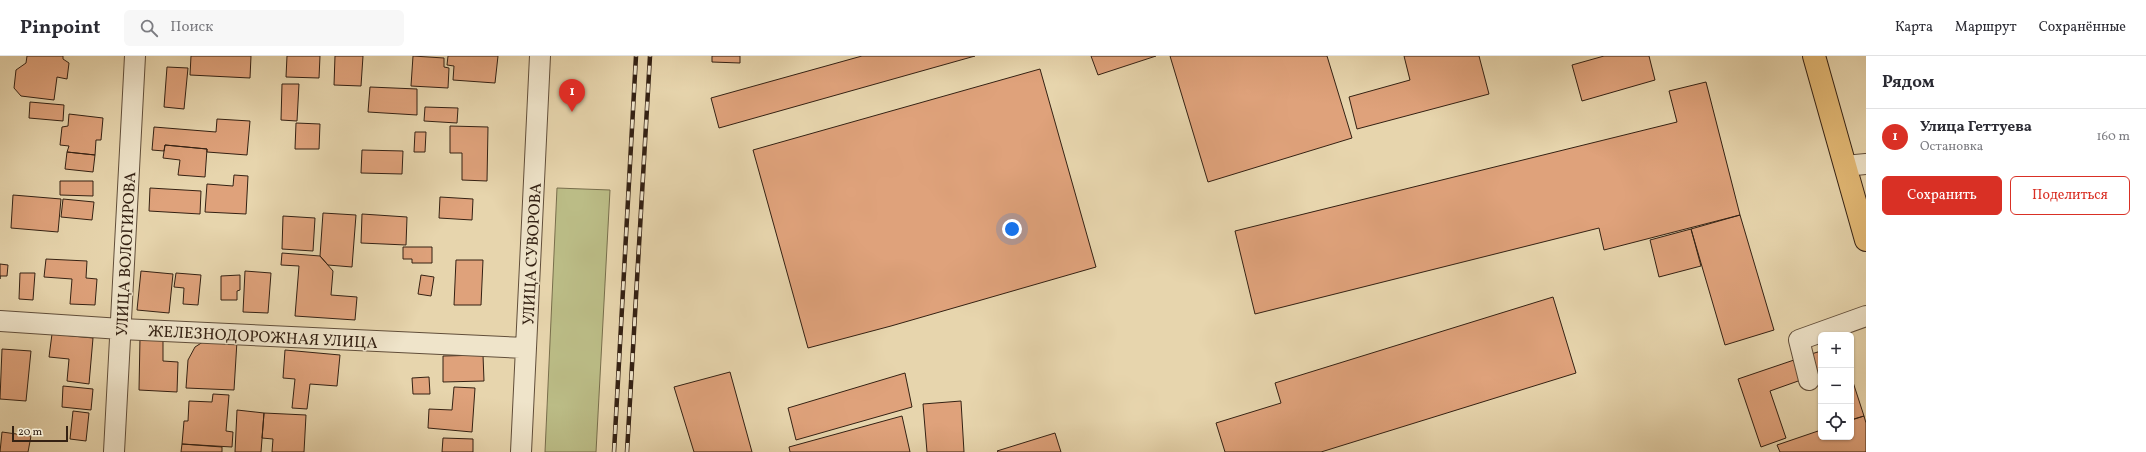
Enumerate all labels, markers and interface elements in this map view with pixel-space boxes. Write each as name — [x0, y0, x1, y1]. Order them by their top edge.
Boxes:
search box — [124, 10, 404, 46]
text: Pinpoint — [20, 15, 100, 41]
icon: search — [138, 17, 160, 39]
text: Поиск — [170, 17, 213, 38]
text: Карта — [1895, 18, 1933, 37]
text: Маршрут — [1955, 18, 2017, 37]
text: Сохранённые — [2039, 18, 2126, 37]
text: Рядом — [1882, 71, 1935, 94]
pin: 1 — [559, 79, 585, 112]
text: Улица Геттуева — [1920, 117, 2032, 138]
text: 1 — [1892, 128, 1898, 146]
text: 160 m — [2096, 128, 2130, 146]
text: Остановка — [1920, 138, 1983, 156]
street label: УЛИЦА ВОЛОГИРОВА — [112, 171, 142, 337]
button: Сохранить — [1882, 176, 2002, 215]
button: Поделиться — [2010, 176, 2130, 215]
street label: УЛИЦА СУВОРОВА — [518, 182, 548, 326]
your location — [1002, 219, 1022, 239]
street label: ЖЕЛЕЗНОДОРОЖНАЯ УЛИЦА — [147, 321, 378, 355]
map controls — [1818, 332, 1854, 440]
button: + — [1818, 332, 1854, 368]
button: − — [1818, 368, 1854, 404]
button: locate — [1818, 404, 1854, 440]
scale bar — [12, 424, 68, 443]
text: 20 m — [18, 425, 42, 440]

